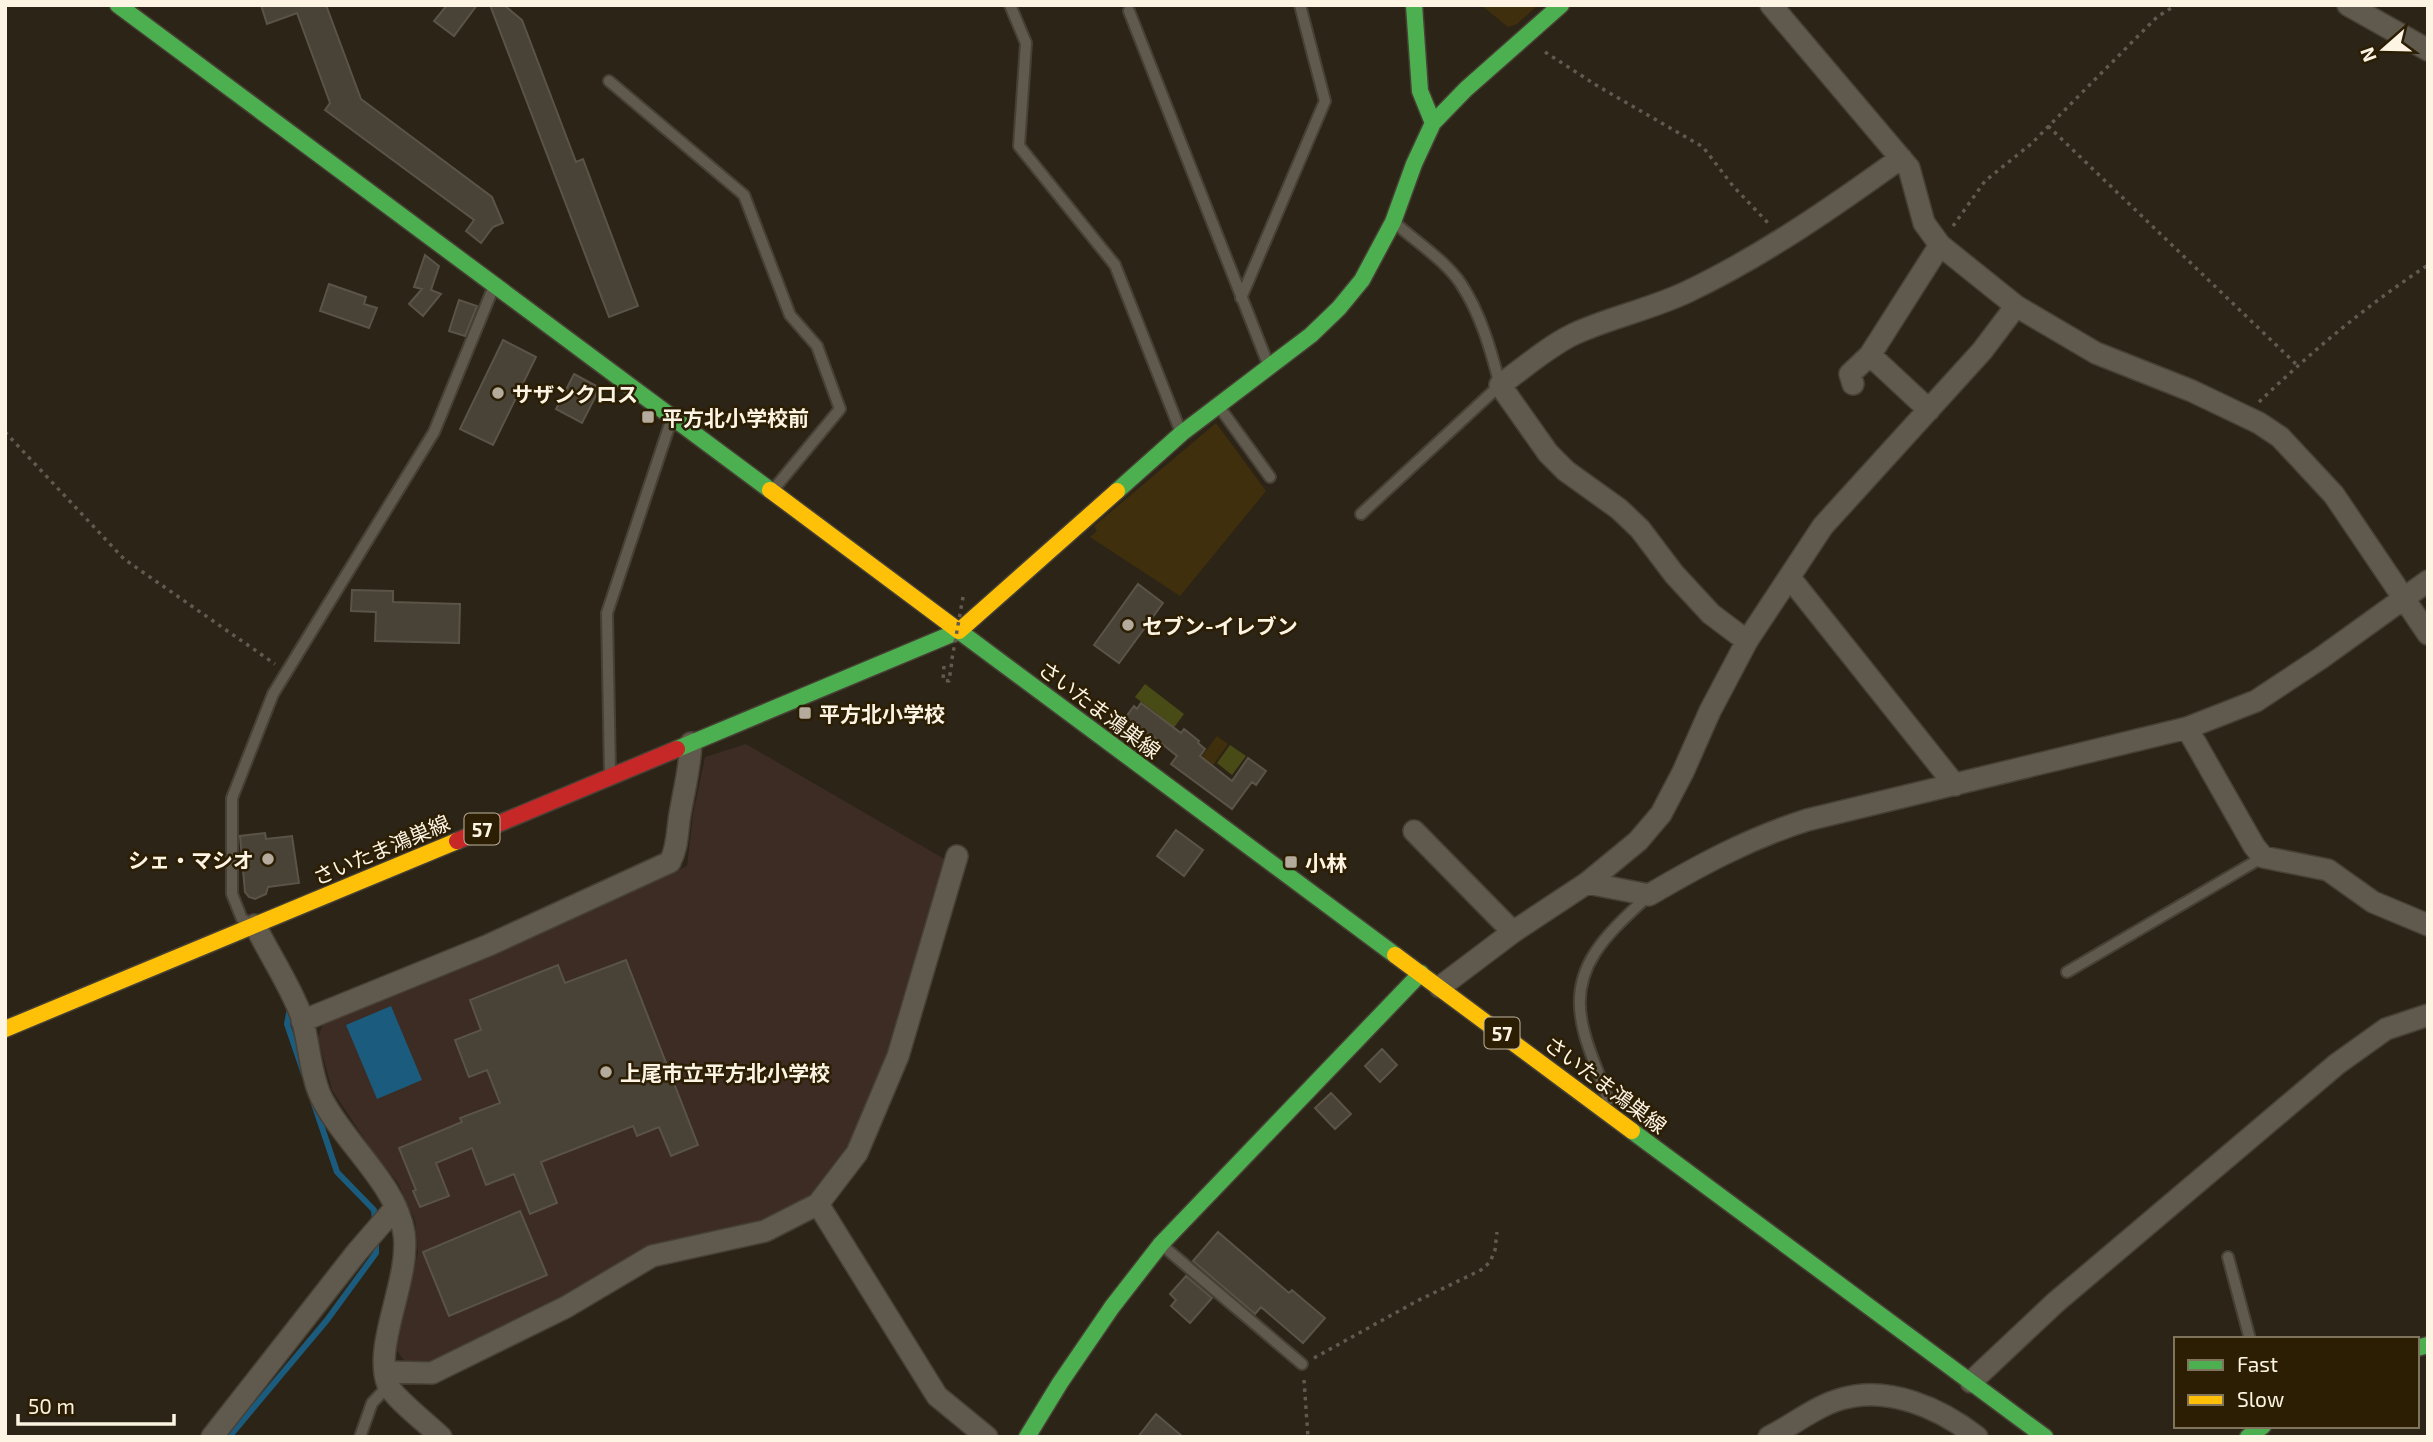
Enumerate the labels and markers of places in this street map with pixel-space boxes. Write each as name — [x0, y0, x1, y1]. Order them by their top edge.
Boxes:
place label: サザンクロス — [512, 381, 638, 406]
marker: サザンクロス — [490, 385, 506, 401]
place label: 平方北小学校前 — [662, 405, 809, 430]
marker: 平方北小学校前 — [640, 409, 656, 425]
place label: セブン-イレブン — [1142, 613, 1298, 638]
marker: セブン-イレブン — [1120, 617, 1136, 633]
place label: 平方北小学校 — [819, 701, 945, 726]
marker: 平方北小学校 — [797, 705, 813, 721]
place label: シェ・マシオ — [128, 847, 254, 872]
place label: 小林 — [1305, 850, 1347, 875]
marker: シェ・マシオ — [260, 851, 276, 867]
marker: 小林 — [1283, 854, 1299, 870]
place label: 上尾市立平方北小学校 — [620, 1060, 830, 1085]
marker: 上尾市立平方北小学校 — [598, 1064, 614, 1080]

